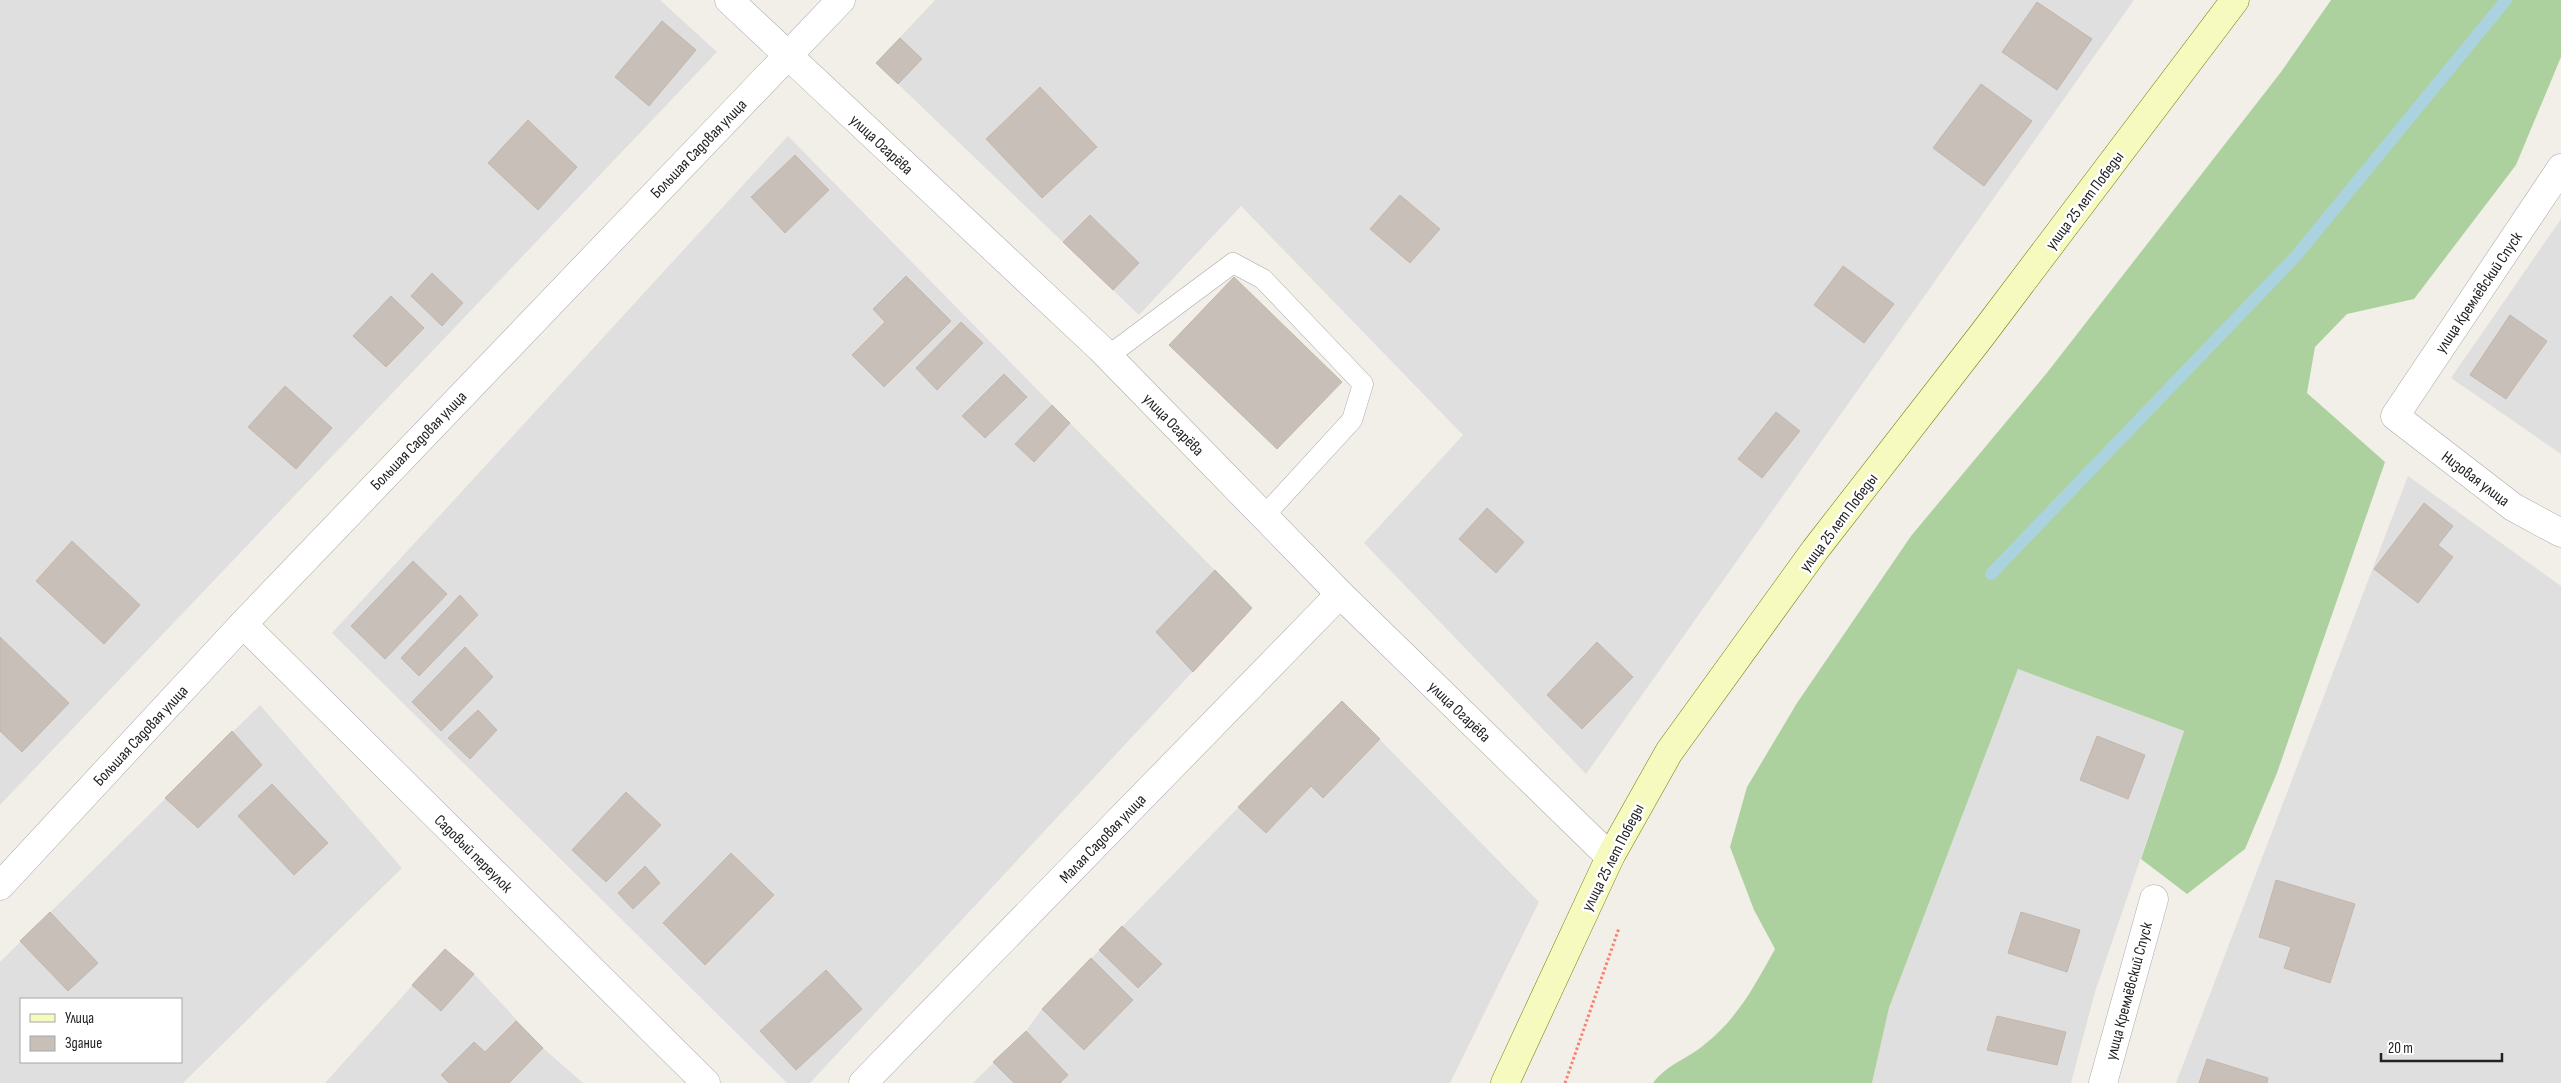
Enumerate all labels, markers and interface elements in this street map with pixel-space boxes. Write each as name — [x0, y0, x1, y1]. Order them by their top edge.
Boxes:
street label: Большая Садовая улица — [647, 96, 751, 202]
street label: улица Огарёва — [845, 111, 917, 179]
street label: улица 25 лет Победы — [2042, 148, 2128, 254]
street label: улица Кремлёвский Спуск — [2432, 228, 2527, 357]
street label: Большая Садовая улица — [367, 388, 471, 494]
street label: улица Огарёва — [1138, 390, 1207, 460]
street label: Низовая улица — [2437, 448, 2513, 511]
street label: улица 25 лет Победы — [1796, 470, 1882, 576]
street label: улица Огарёва — [1424, 678, 1494, 747]
street label: Большая Садовая улица — [90, 682, 192, 790]
street label: Малая Садовая улица — [1056, 791, 1150, 887]
street label: улица 25 лет Победы — [1578, 801, 1649, 914]
street label: Садовый переулок — [430, 811, 517, 898]
street label: улица Кремлёвский Спуск — [2102, 919, 2157, 1062]
legend — [20, 998, 182, 1063]
text: Улица — [65, 1009, 94, 1028]
scale bar — [2381, 1030, 2502, 1062]
text: Здание — [65, 1034, 102, 1053]
text: 20 m — [2388, 1039, 2413, 1058]

